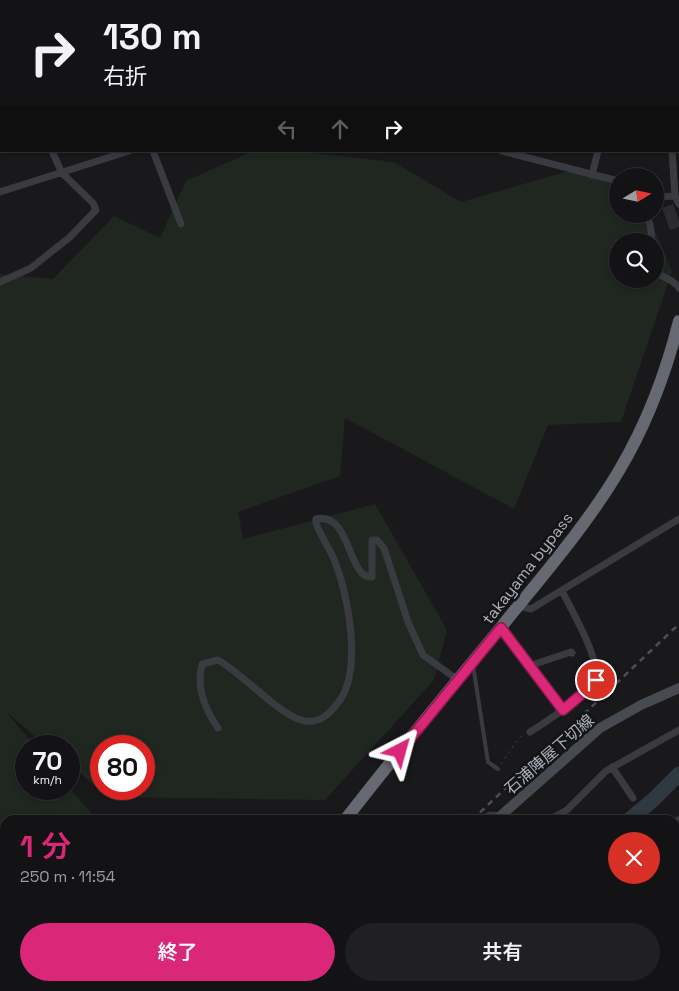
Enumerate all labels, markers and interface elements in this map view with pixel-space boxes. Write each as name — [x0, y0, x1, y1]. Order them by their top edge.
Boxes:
text: 130 m — [103, 15, 202, 59]
icon: right — [20, 20, 85, 85]
text: 右折 — [103, 62, 147, 90]
icon: left — [273, 115, 301, 143]
icon: ahead — [326, 115, 354, 143]
icon: right — [379, 115, 407, 143]
north arrow — [609, 168, 664, 222]
map controls — [609, 168, 664, 288]
button: search — [609, 233, 664, 288]
street label: takayama bypass — [477, 508, 578, 629]
pin — [575, 659, 617, 701]
icon: arrive — [582, 666, 610, 694]
street label: 石浦陣屋下切線 — [500, 710, 598, 799]
position arrow — [373, 724, 425, 776]
speed limit sign: 80 — [90, 735, 155, 800]
text: 70 — [33, 745, 62, 777]
text: km/h — [33, 772, 62, 788]
text: 1 分 — [20, 827, 71, 866]
button: close — [608, 832, 660, 884]
text: 250 m · 11:54 — [20, 866, 116, 887]
button: 終了 — [20, 923, 335, 981]
button: 共有 — [345, 923, 660, 981]

